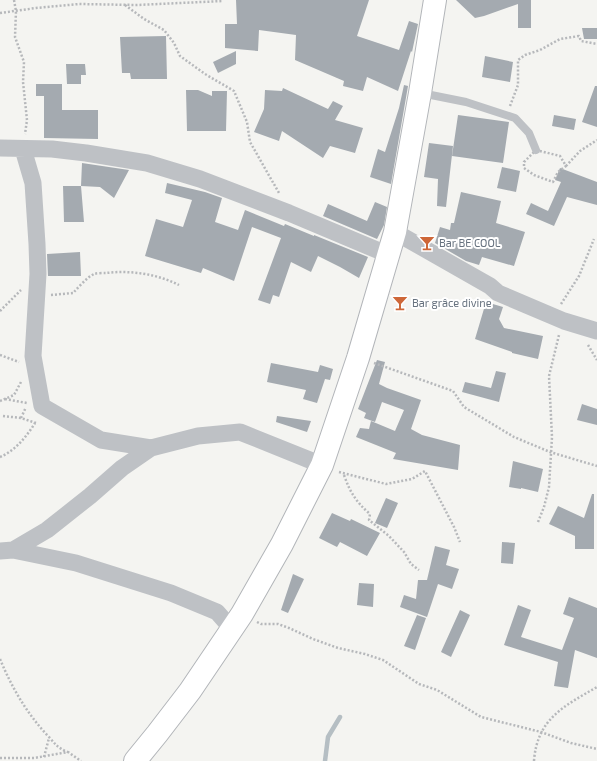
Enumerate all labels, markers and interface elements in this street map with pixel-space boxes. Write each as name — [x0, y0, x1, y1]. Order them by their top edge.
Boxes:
bar icon: Bar BE COOL — [418, 234, 436, 252]
place label: Bar BE COOL — [439, 236, 501, 249]
bar icon: Bar grâce divine — [391, 294, 409, 312]
place label: Bar grâce divine — [412, 296, 492, 309]

